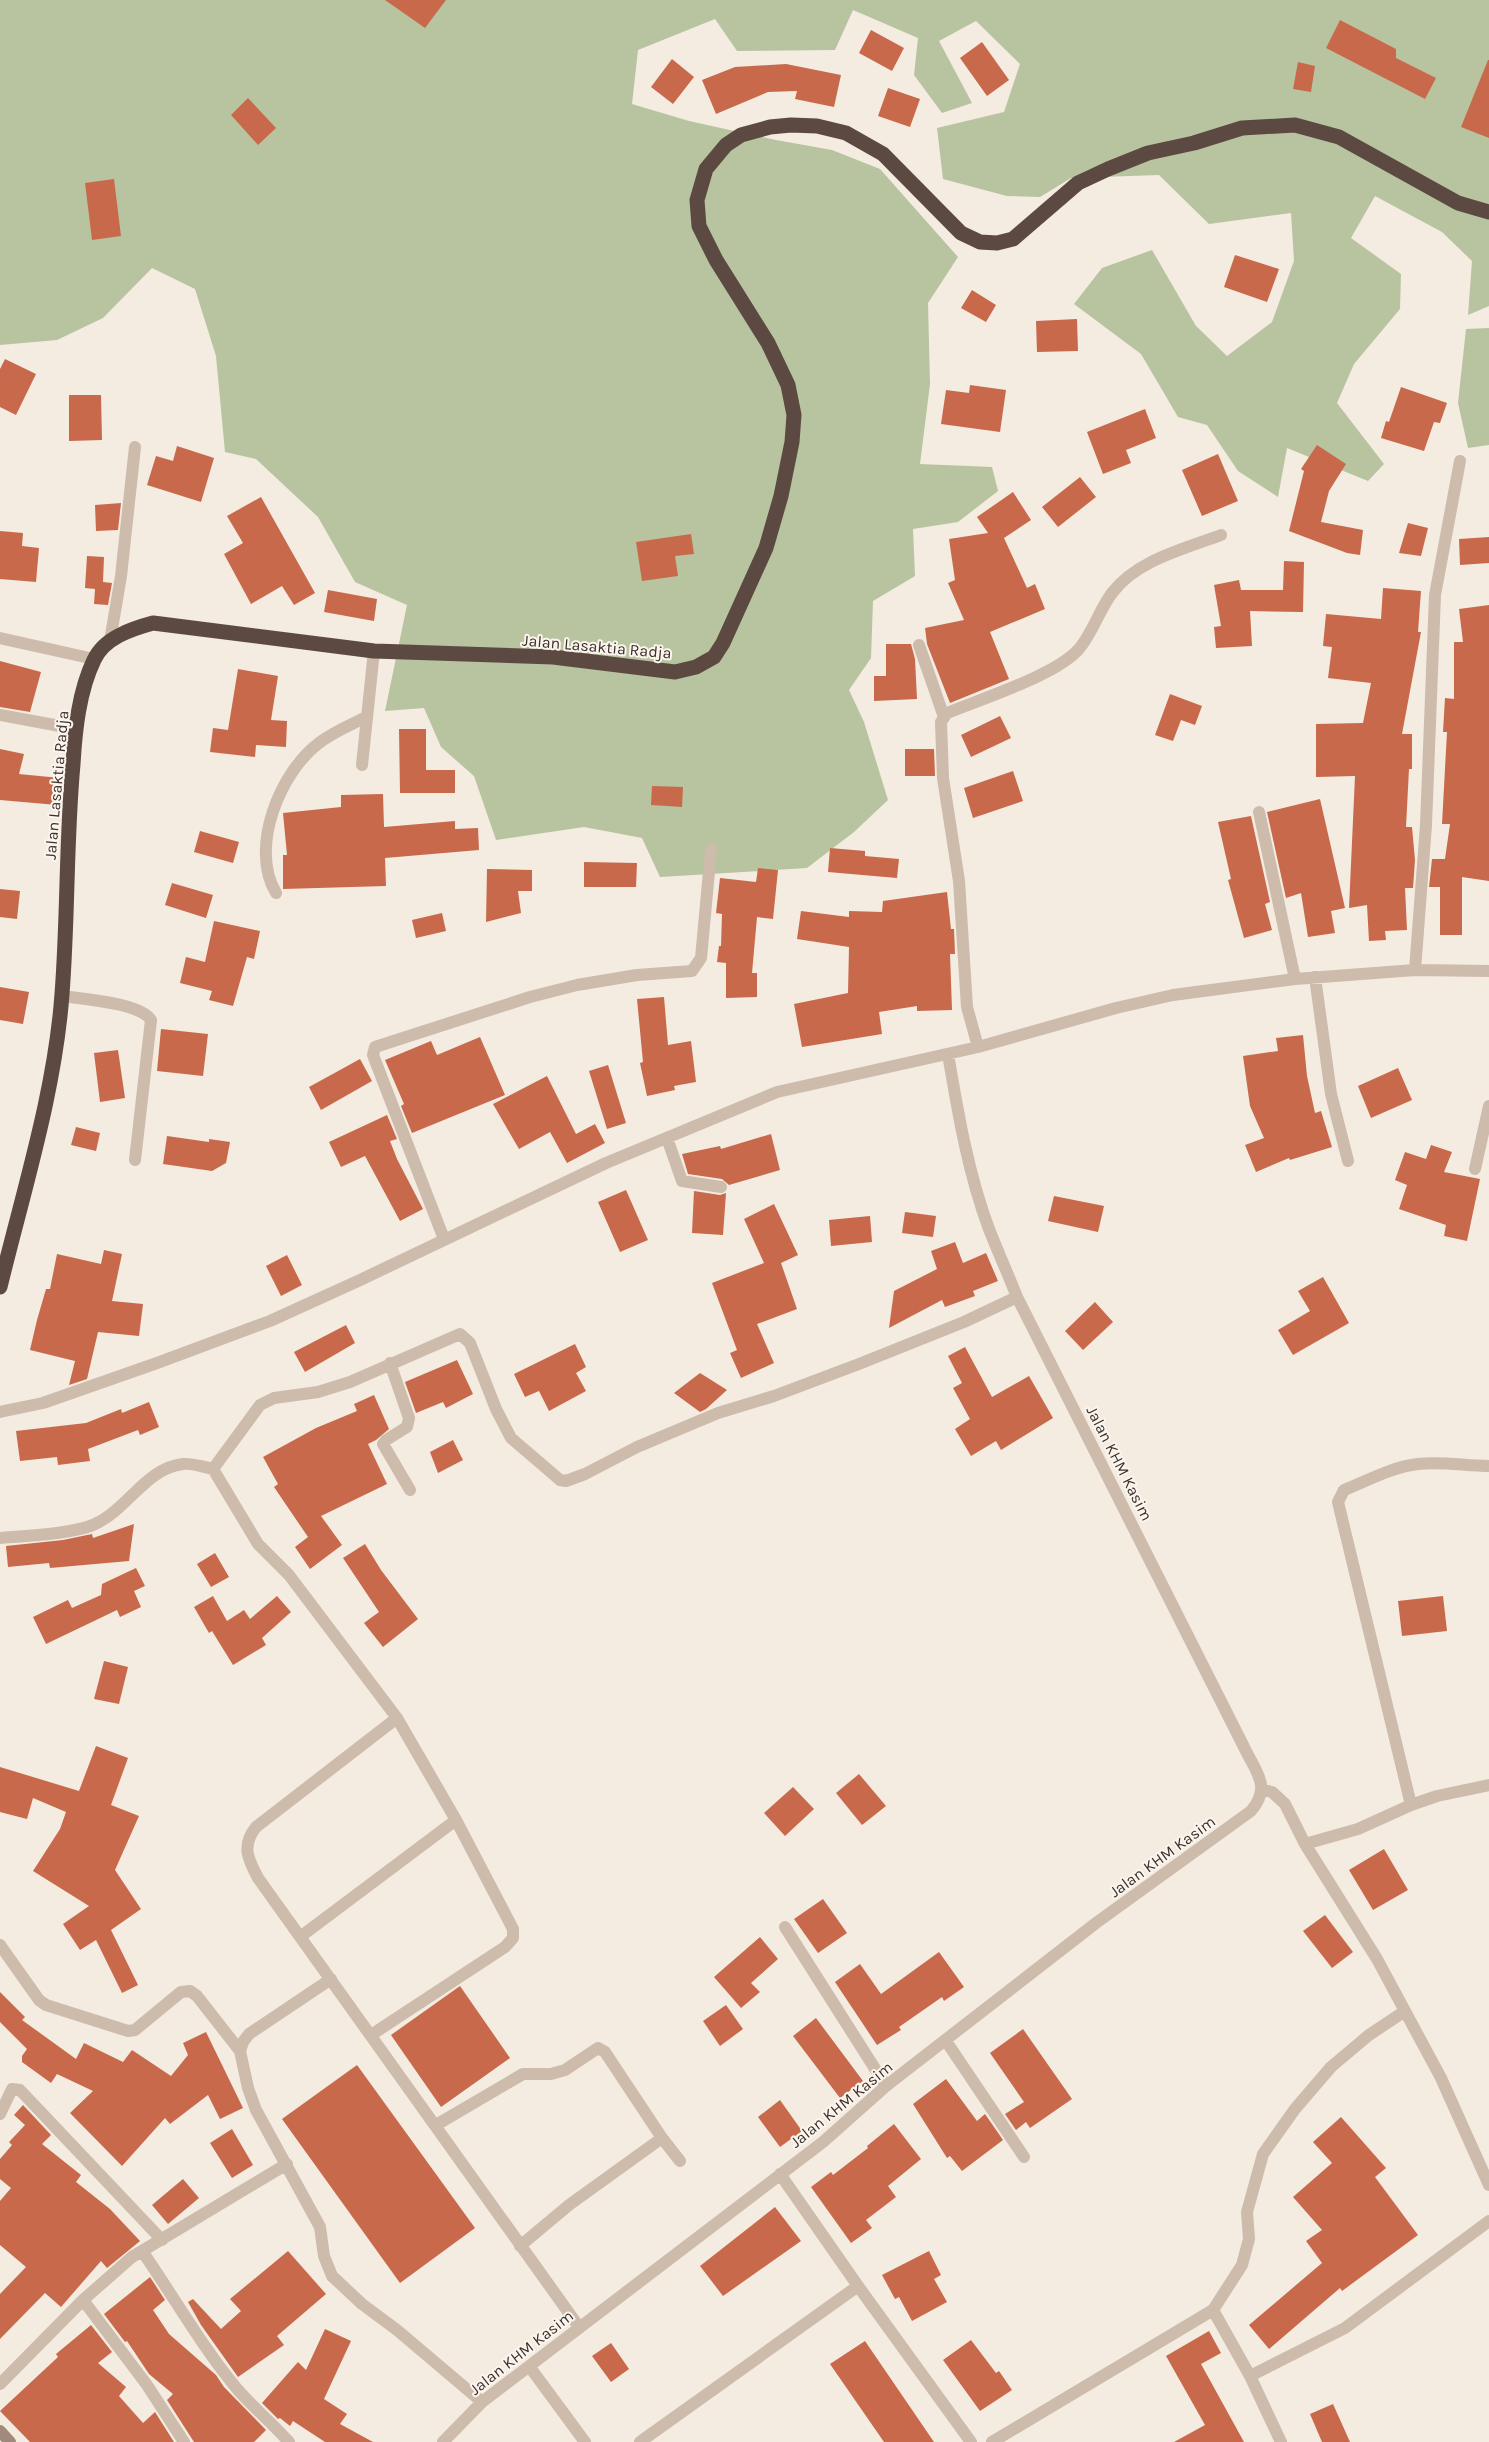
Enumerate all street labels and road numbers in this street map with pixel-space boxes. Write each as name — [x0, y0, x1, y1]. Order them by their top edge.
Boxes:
street label: Jalan Lasaktia Radja — [521, 631, 672, 662]
street label: Jalan Lasaktia Radja — [41, 710, 72, 861]
street label: Jalan KHM Kasim — [1082, 1403, 1157, 1524]
street label: Jalan KHM Kasim — [1106, 1812, 1219, 1901]
street label: Jalan KHM Kasim — [786, 2057, 896, 2152]
street label: Jalan KHM Kasim — [466, 2306, 577, 2399]

